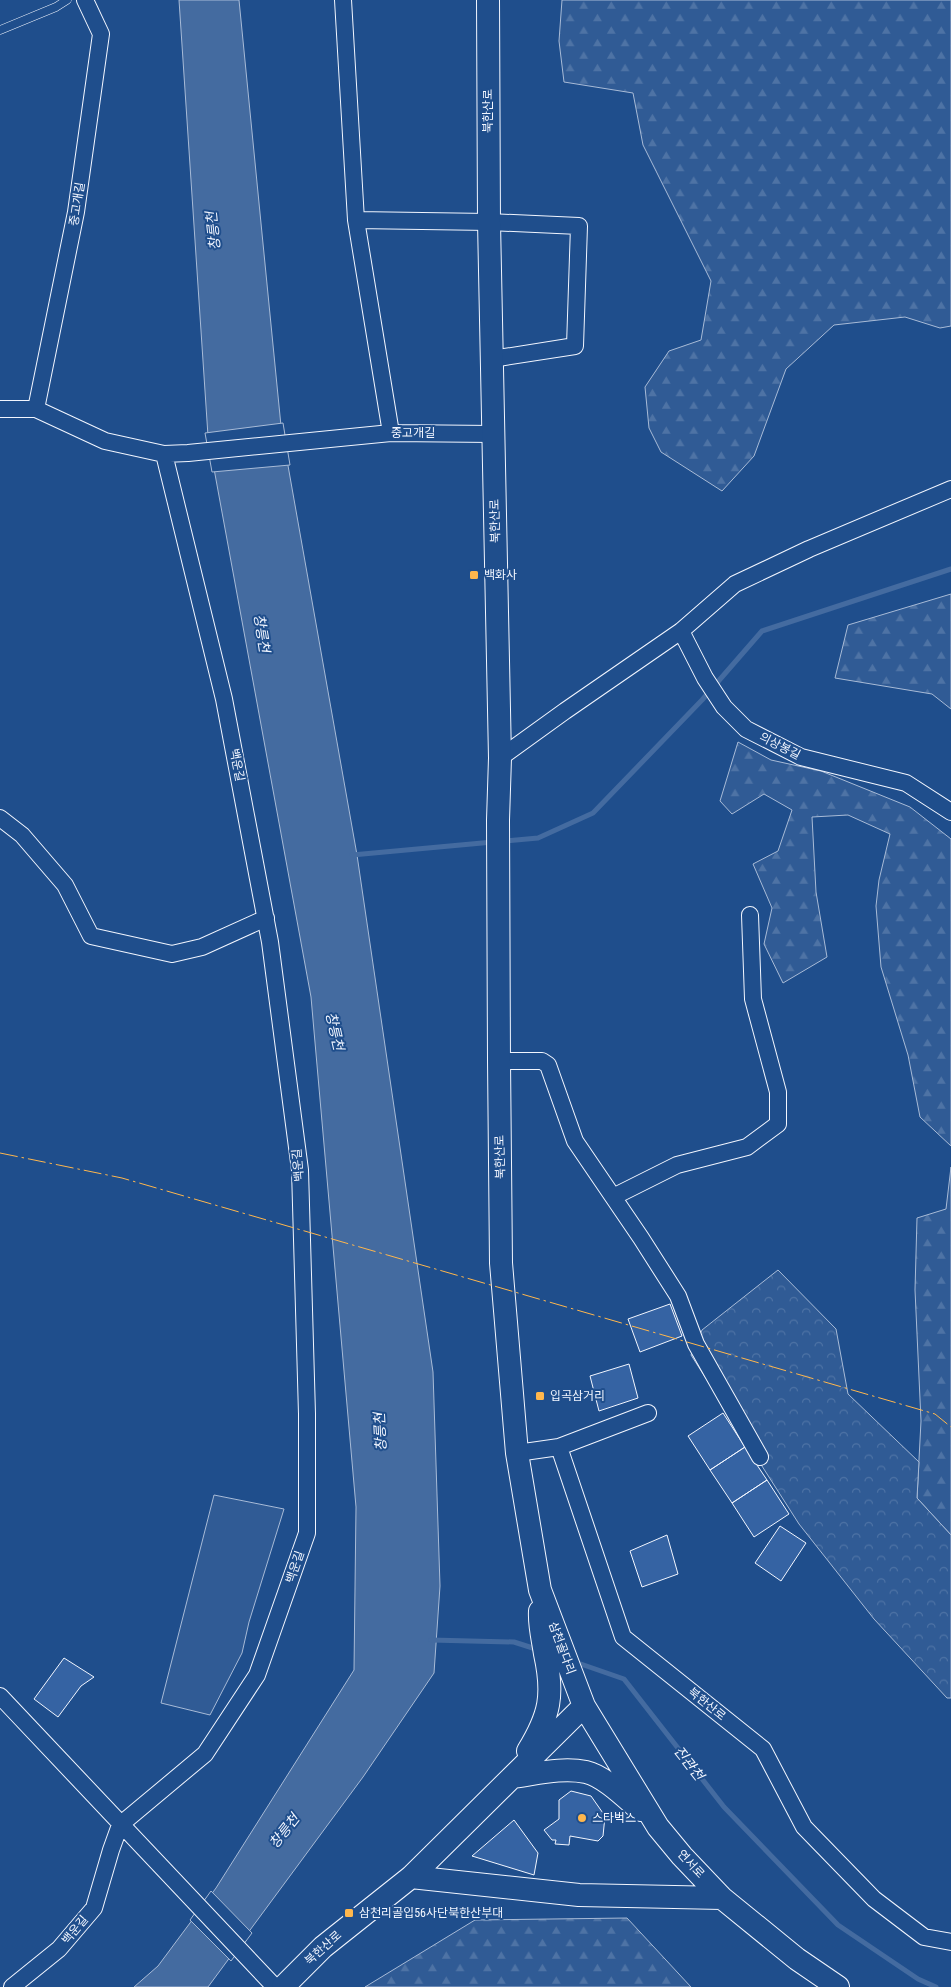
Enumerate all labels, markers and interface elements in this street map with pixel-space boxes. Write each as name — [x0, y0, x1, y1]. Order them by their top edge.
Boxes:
street label: 북한산로 — [481, 89, 495, 133]
street label: 중고개길 — [67, 181, 87, 227]
water label: 창릉천 — [203, 210, 223, 251]
street label: 중고개길 — [391, 426, 435, 440]
street label: 북한산로 — [488, 499, 502, 543]
place label: 백화사 — [484, 568, 517, 582]
marker: 백화사 — [468, 569, 480, 581]
water label: 창릉천 — [251, 613, 273, 654]
street label: 의상봉길 — [757, 730, 803, 762]
street label: 백운길 — [227, 747, 247, 783]
water label: 창릉천 — [323, 1010, 347, 1053]
street label: 북한산로 — [493, 1135, 507, 1179]
street label: 백운길 — [290, 1148, 306, 1182]
place label: 입곡삼거리 — [550, 1389, 605, 1403]
marker: 입곡삼거리 — [534, 1390, 546, 1402]
water label: 창릉천 — [371, 1411, 389, 1452]
street label: 백운길 — [283, 1549, 307, 1585]
street label: 삼천골다리 — [546, 1620, 578, 1676]
street label: 북한산로 — [685, 1685, 729, 1723]
water label: 진관천 — [671, 1743, 708, 1784]
water label: 창릉천 — [266, 1810, 303, 1851]
place label: 스타벅스 — [592, 1811, 636, 1825]
marker: 스타벅스 — [576, 1812, 588, 1824]
street label: 연서로 — [675, 1847, 707, 1881]
place label: 삼천리골입56사단북한산부대 — [359, 1906, 503, 1920]
marker: 삼천리골입56사단북한산부대 — [343, 1907, 355, 1919]
street label: 백운길 — [59, 1913, 91, 1947]
street label: 북한산로 — [302, 1928, 344, 1968]

